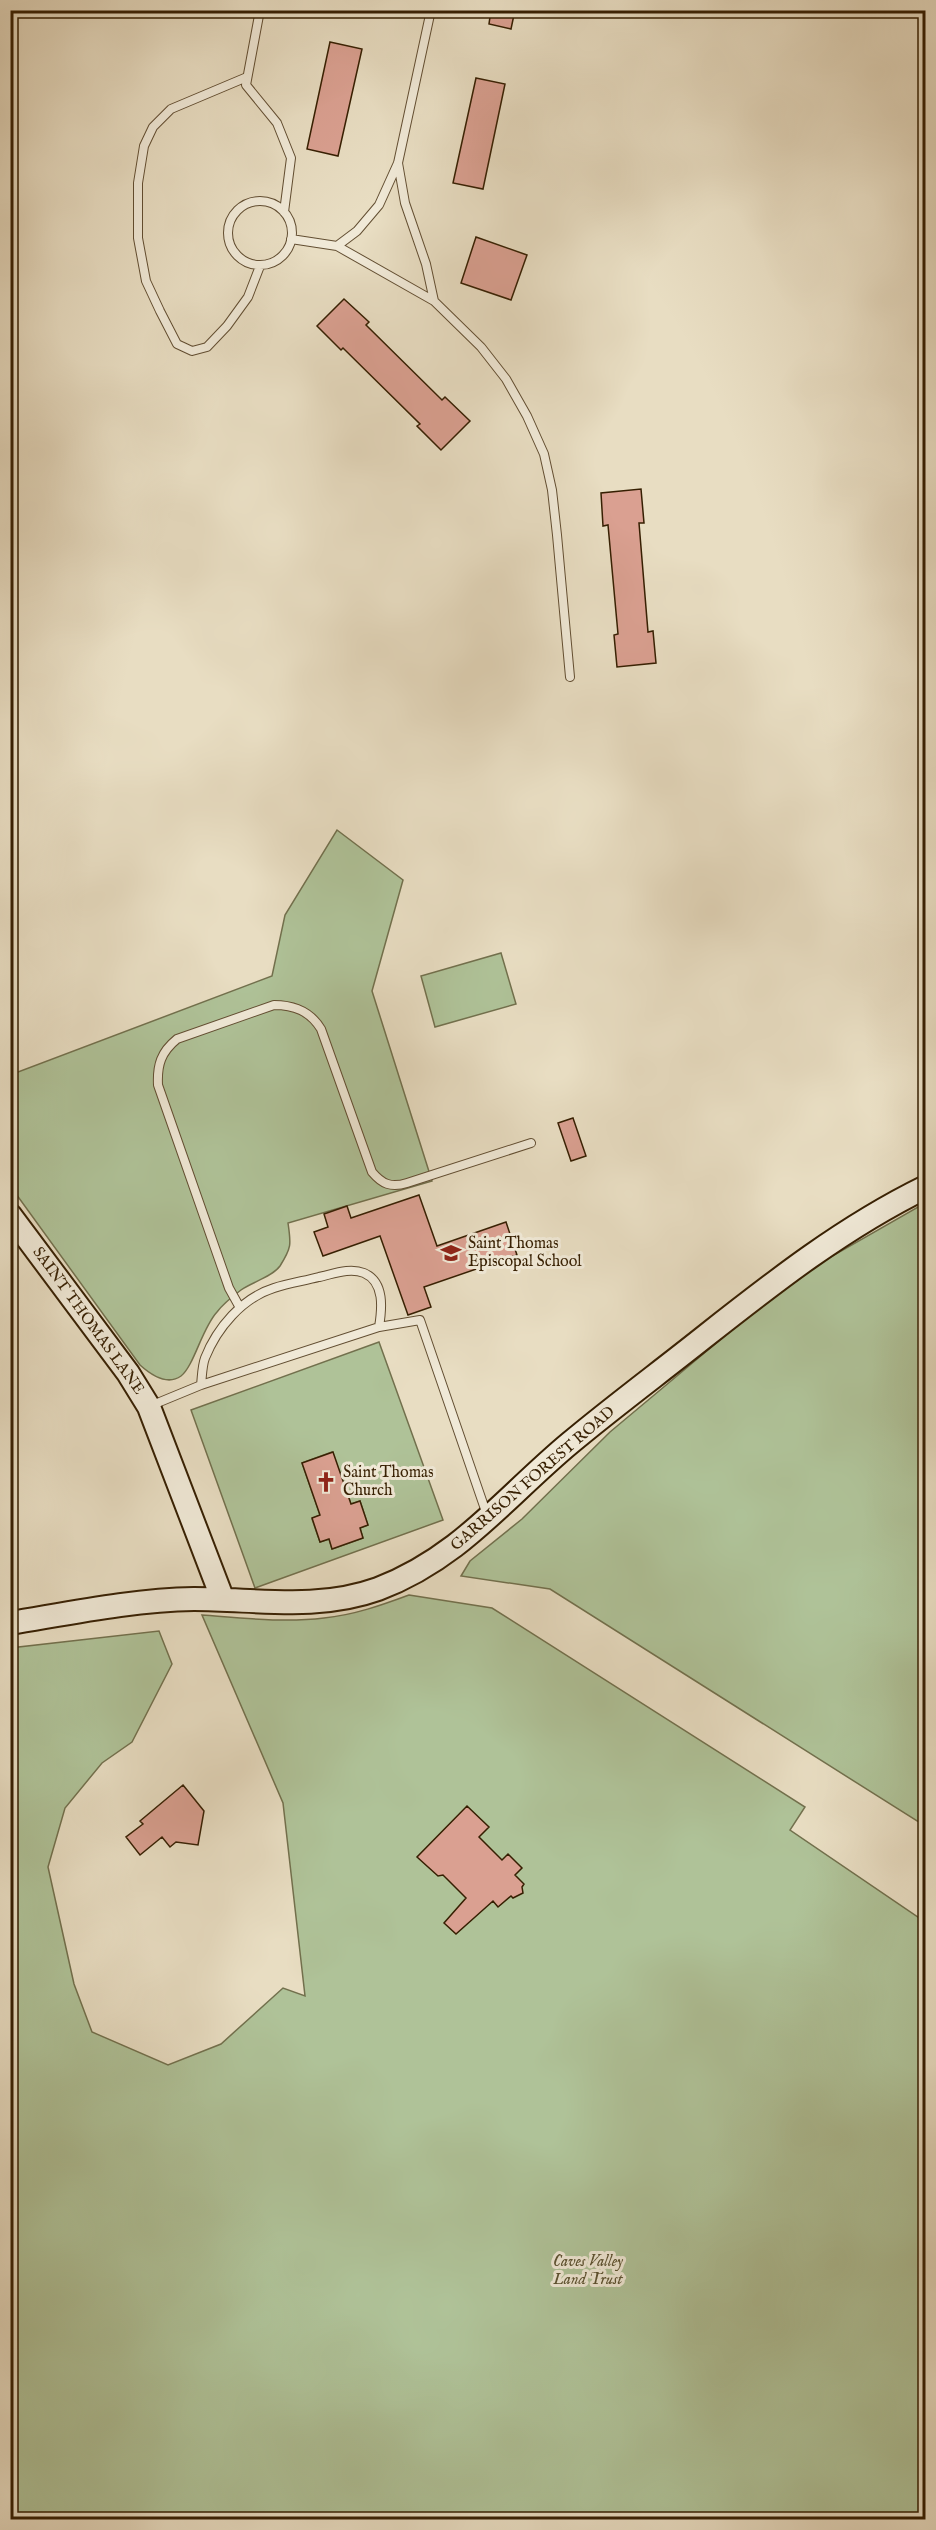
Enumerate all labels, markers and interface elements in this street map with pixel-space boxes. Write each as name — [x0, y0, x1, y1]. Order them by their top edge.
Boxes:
place label: Saint Thomas Episcopal School — [468, 1234, 582, 1272]
school or university icon: Saint Thomas Episcopal School — [439, 1241, 463, 1265]
street label: SAINT THOMAS LANE — [28, 1243, 148, 1399]
street label: GARRISON FOREST ROAD — [447, 1402, 619, 1556]
place label: Saint Thomas Church — [343, 1463, 434, 1501]
church icon: Saint Thomas Church — [314, 1470, 338, 1494]
park label: Caves Valley Land Trust — [552, 2252, 624, 2290]

